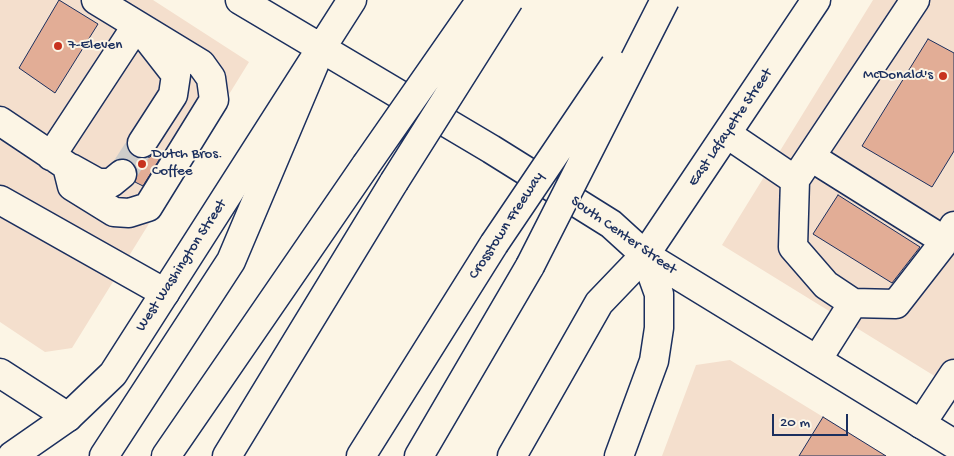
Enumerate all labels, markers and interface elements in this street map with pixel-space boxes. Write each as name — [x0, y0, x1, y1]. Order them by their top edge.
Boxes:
place label: 7-Eleven — [68, 37, 122, 55]
marker: 7-Eleven — [52, 40, 64, 52]
street label: East Lafayette Street — [685, 66, 777, 190]
place label: McDonald's — [863, 67, 933, 85]
marker: McDonald's — [937, 70, 949, 82]
place label: Dutch Bros. Coffee — [152, 146, 223, 181]
marker: Dutch Bros. Coffee — [136, 158, 148, 170]
street label: Crosstown Freeway — [466, 169, 548, 283]
street label: South Center Street — [567, 193, 679, 279]
street label: West Washington Street — [133, 197, 231, 335]
scale bar — [774, 404, 850, 436]
text: 20 m — [780, 414, 810, 432]

